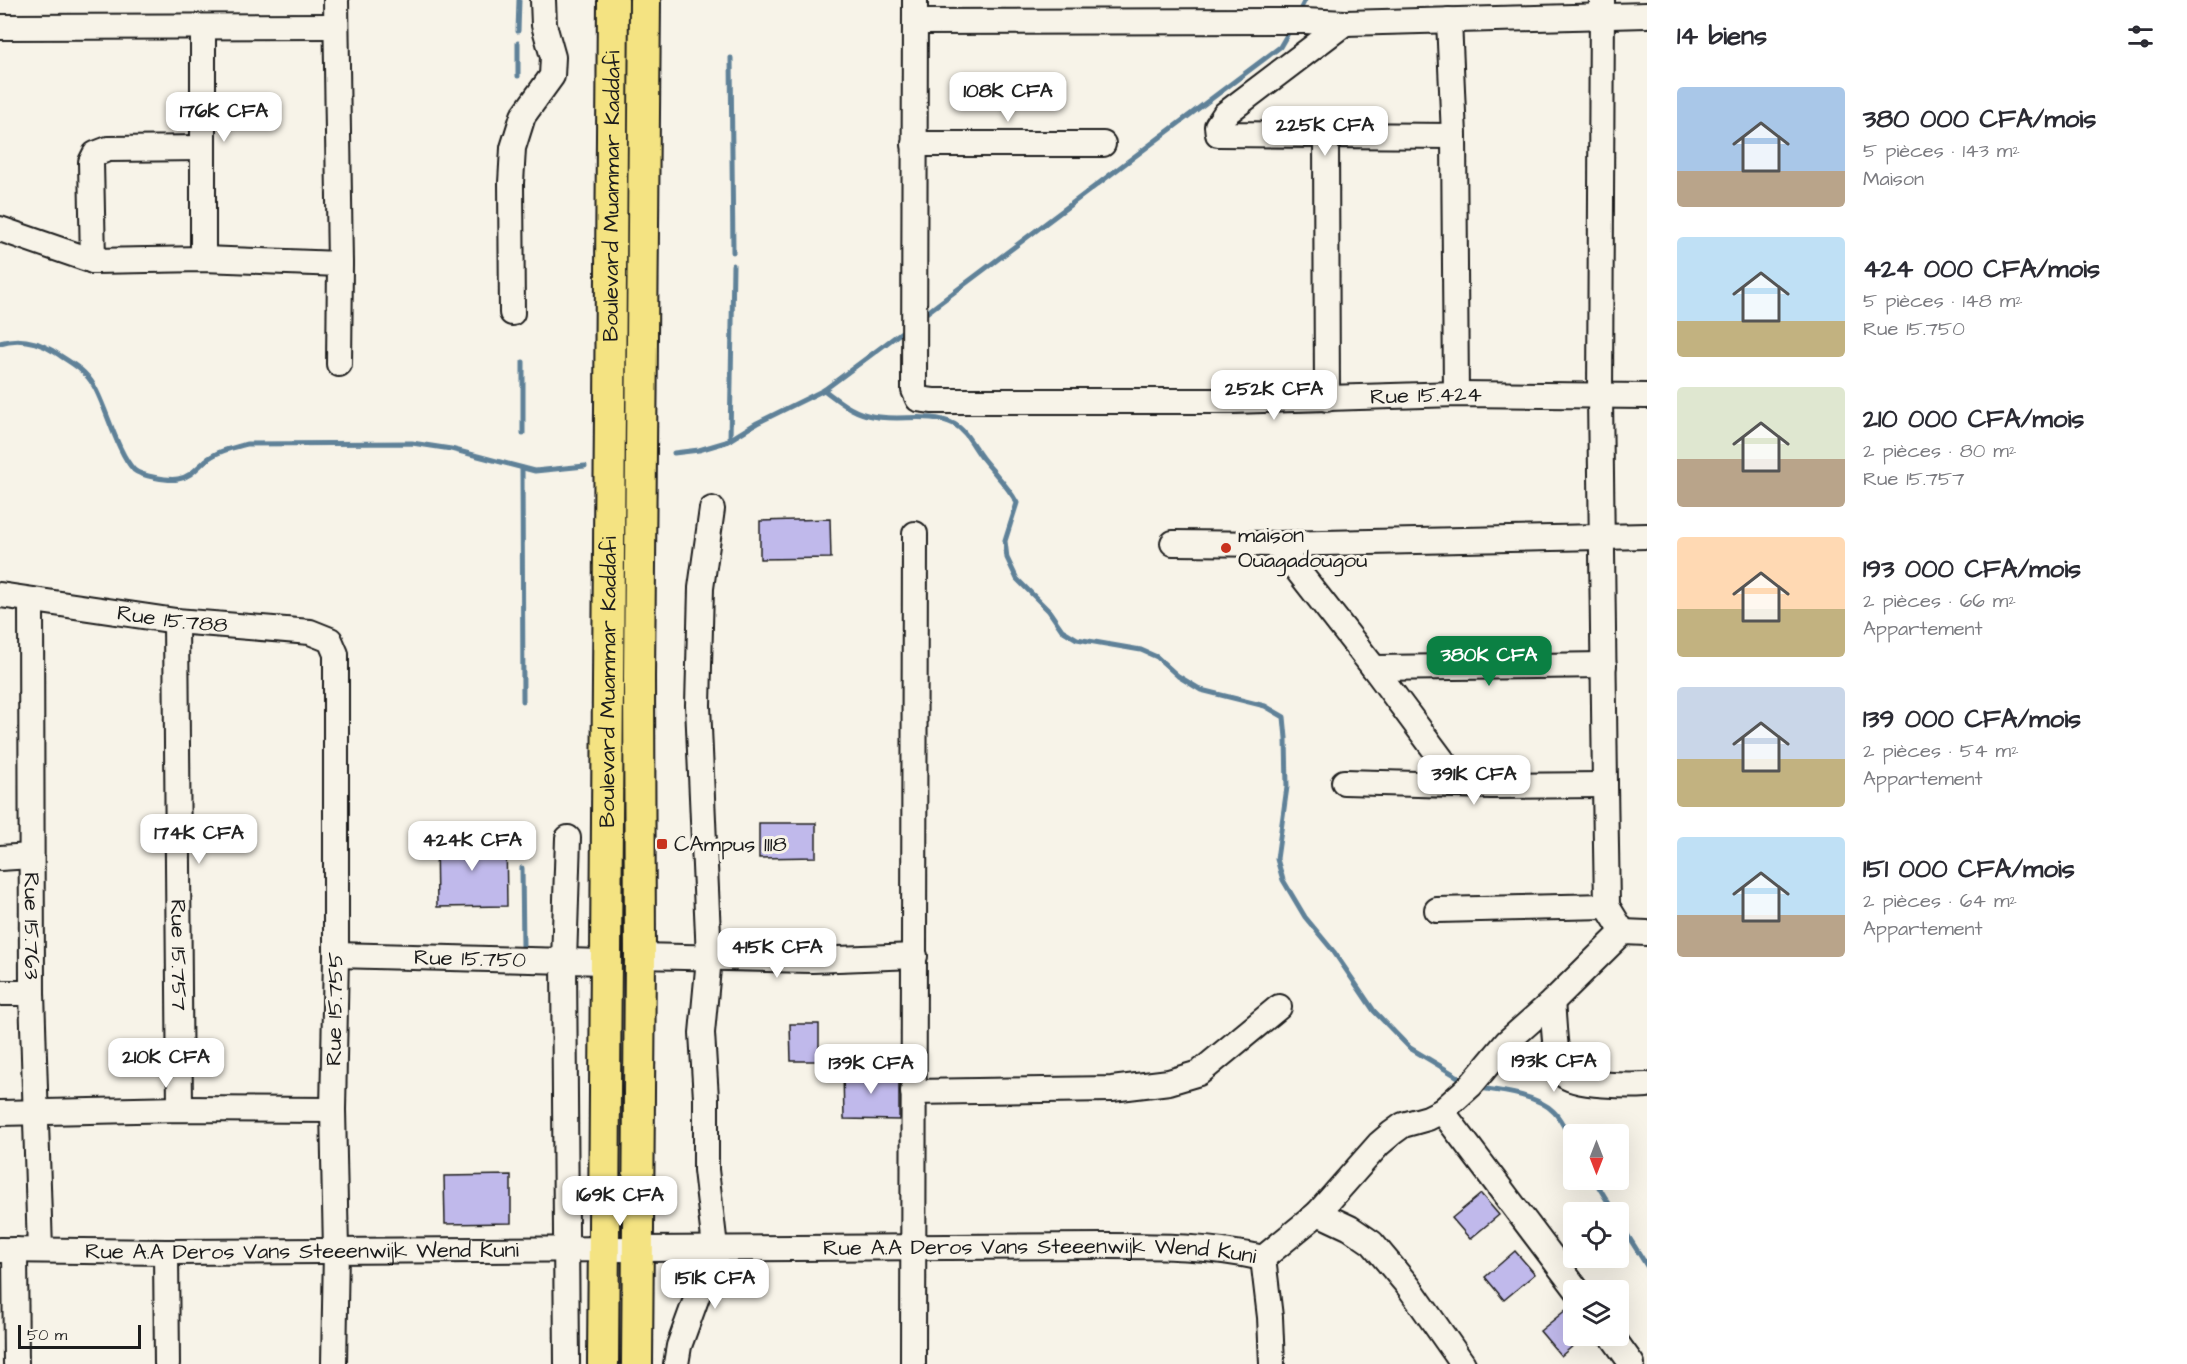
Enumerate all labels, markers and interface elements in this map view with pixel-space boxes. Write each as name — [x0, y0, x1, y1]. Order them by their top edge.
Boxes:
text: 14 biens — [1677, 18, 1767, 54]
icon: filters — [2124, 20, 2157, 53]
street label: Boulevard Muammar Kaddafi — [595, 50, 628, 342]
pin: 108K CFA — [946, 72, 1070, 123]
text: 108K CFA — [963, 77, 1053, 105]
pin: 176K CFA — [162, 92, 286, 143]
text: 176K CFA — [180, 97, 268, 125]
text: 380 000 CFA/mois — [1863, 101, 2096, 137]
pin: 225K CFA — [1263, 106, 1387, 157]
text: 225K CFA — [1276, 111, 1374, 139]
icon: home — [1725, 111, 1797, 183]
text: 5 pièces · 143 m² — [1863, 137, 2020, 165]
text: Maison — [1863, 165, 1924, 193]
text: 424 000 CFA/mois — [1863, 251, 2100, 287]
icon: home — [1725, 261, 1797, 333]
text: 5 pièces · 148 m² — [1863, 287, 2023, 315]
text: Rue 15.750 — [1863, 315, 1965, 343]
pin: 252K CFA — [1212, 370, 1336, 421]
text: 252K CFA — [1225, 375, 1323, 403]
street label: Rue 15.424 — [1370, 378, 1482, 412]
text: 210 000 CFA/mois — [1863, 401, 2084, 437]
icon: home — [1725, 411, 1797, 483]
text: 2 pièces · 80 m² — [1863, 437, 2016, 465]
text: Rue 15.757 — [1863, 465, 1965, 493]
place label: maison Ouagadougou — [1238, 520, 1367, 577]
street label: Boulevard Muammar Kaddafi — [591, 536, 625, 828]
marker: maison Ouagadougou — [1219, 541, 1233, 555]
text: 193 000 CFA/mois — [1863, 551, 2081, 587]
icon: home — [1725, 561, 1797, 633]
text: 2 pièces · 66 m² — [1863, 587, 2016, 615]
street label: Rue 15.788 — [115, 597, 229, 641]
text: Appartement — [1863, 615, 1983, 643]
pin: 380K CFA — [1427, 636, 1551, 687]
text: 380K CFA — [1441, 641, 1537, 669]
text: 139 000 CFA/mois — [1863, 701, 2081, 737]
icon: home — [1725, 711, 1797, 783]
text: 2 pièces · 54 m² — [1863, 737, 2019, 765]
pin: 391K CFA — [1412, 755, 1536, 806]
text: 391K CFA — [1431, 760, 1517, 788]
text: Appartement — [1863, 765, 1983, 793]
pin: 174K CFA — [137, 814, 261, 865]
text: 174K CFA — [154, 819, 244, 847]
pin: 424K CFA — [410, 821, 534, 872]
text: 424K CFA — [422, 826, 522, 854]
place label: CAmpus 1118 — [674, 829, 787, 860]
marker: CAmpus 1118 — [655, 837, 669, 851]
text: 151 000 CFA/mois — [1863, 851, 2075, 887]
icon: home — [1725, 861, 1797, 933]
street label: Rue 15.763 — [16, 872, 47, 980]
text: 2 pièces · 64 m² — [1863, 887, 2017, 915]
street label: Rue 15.757 — [163, 899, 195, 1011]
text: Appartement — [1863, 915, 1983, 943]
pin: 415K CFA — [715, 928, 839, 979]
text: 415K CFA — [731, 933, 823, 961]
street label: Rue 15.750 — [414, 942, 526, 975]
street label: Rue 15.755 — [319, 951, 351, 1066]
pin: 210K CFA — [104, 1038, 228, 1089]
pin: 193K CFA — [1492, 1042, 1616, 1093]
text: 210K CFA — [122, 1043, 210, 1071]
pin: 139K CFA — [809, 1044, 933, 1095]
text: 193K CFA — [1511, 1047, 1597, 1075]
text: 139K CFA — [828, 1049, 914, 1077]
north arrow — [1563, 1124, 1629, 1190]
map controls — [1563, 1124, 1629, 1346]
pin: 169K CFA — [558, 1176, 682, 1227]
text: 169K CFA — [576, 1181, 664, 1209]
button: locate — [1563, 1202, 1629, 1268]
street label: Rue A.A Deros Vans Steeenwijk Wend Kuni — [823, 1230, 1259, 1272]
street label: Rue A.A Deros Vans Steeenwijk Wend Kuni — [85, 1234, 519, 1268]
pin: 151K CFA — [653, 1259, 777, 1310]
text: 151K CFA — [675, 1264, 755, 1292]
button: layers — [1563, 1280, 1629, 1346]
scale bar — [18, 1322, 141, 1350]
text: 50 m — [27, 1324, 67, 1346]

